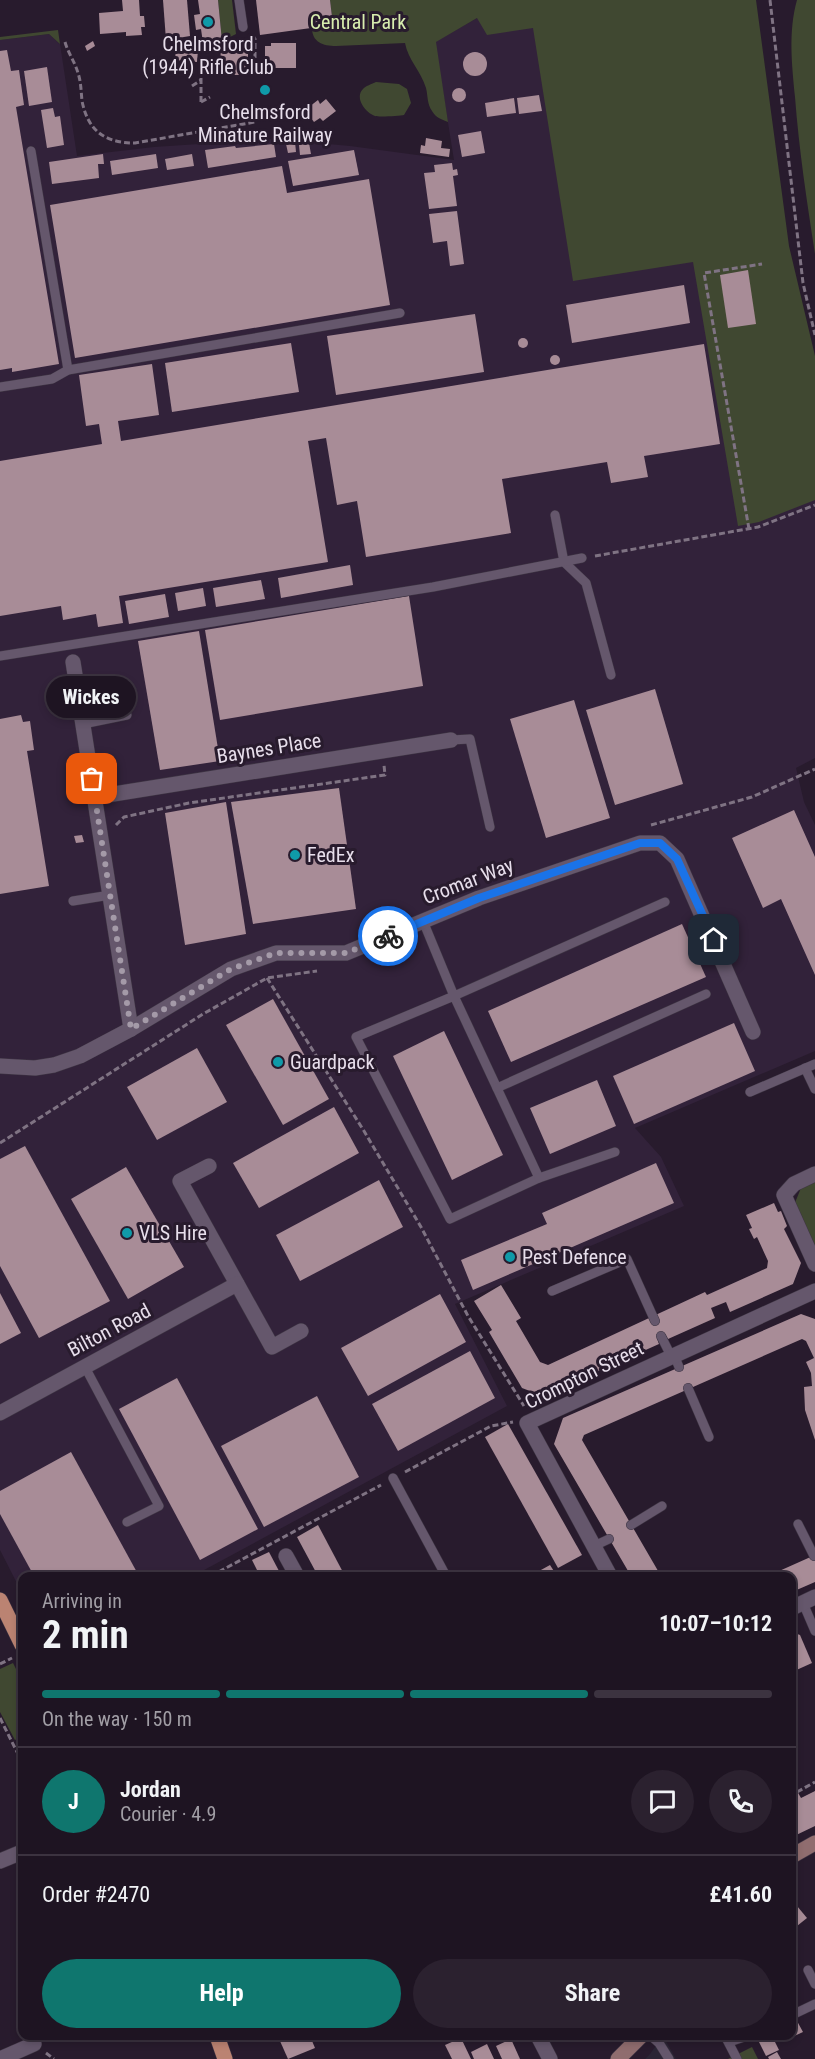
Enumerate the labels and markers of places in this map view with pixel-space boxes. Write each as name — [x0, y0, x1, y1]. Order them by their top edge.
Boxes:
marker: Chelmsford (1944) Rifle Club — [201, 15, 215, 29]
place label: Chelmsford (1944) Rifle Club — [142, 32, 274, 79]
marker: Chelmsford Minature Railway — [258, 83, 272, 97]
place label: Chelmsford Minature Railway — [198, 100, 332, 147]
callout: Wickes — [47, 677, 137, 719]
pin — [66, 753, 117, 804]
place label: FedEx — [307, 843, 355, 867]
marker: FedEx — [288, 848, 302, 862]
pin — [688, 914, 739, 965]
place label: Guardpack — [290, 1050, 375, 1074]
marker: Guardpack — [271, 1055, 285, 1069]
place label: VLS Hire — [139, 1221, 207, 1245]
marker: VLS Hire — [120, 1226, 134, 1240]
place label: Pest Defence — [522, 1245, 627, 1269]
marker: Pest Defence — [503, 1250, 517, 1264]

